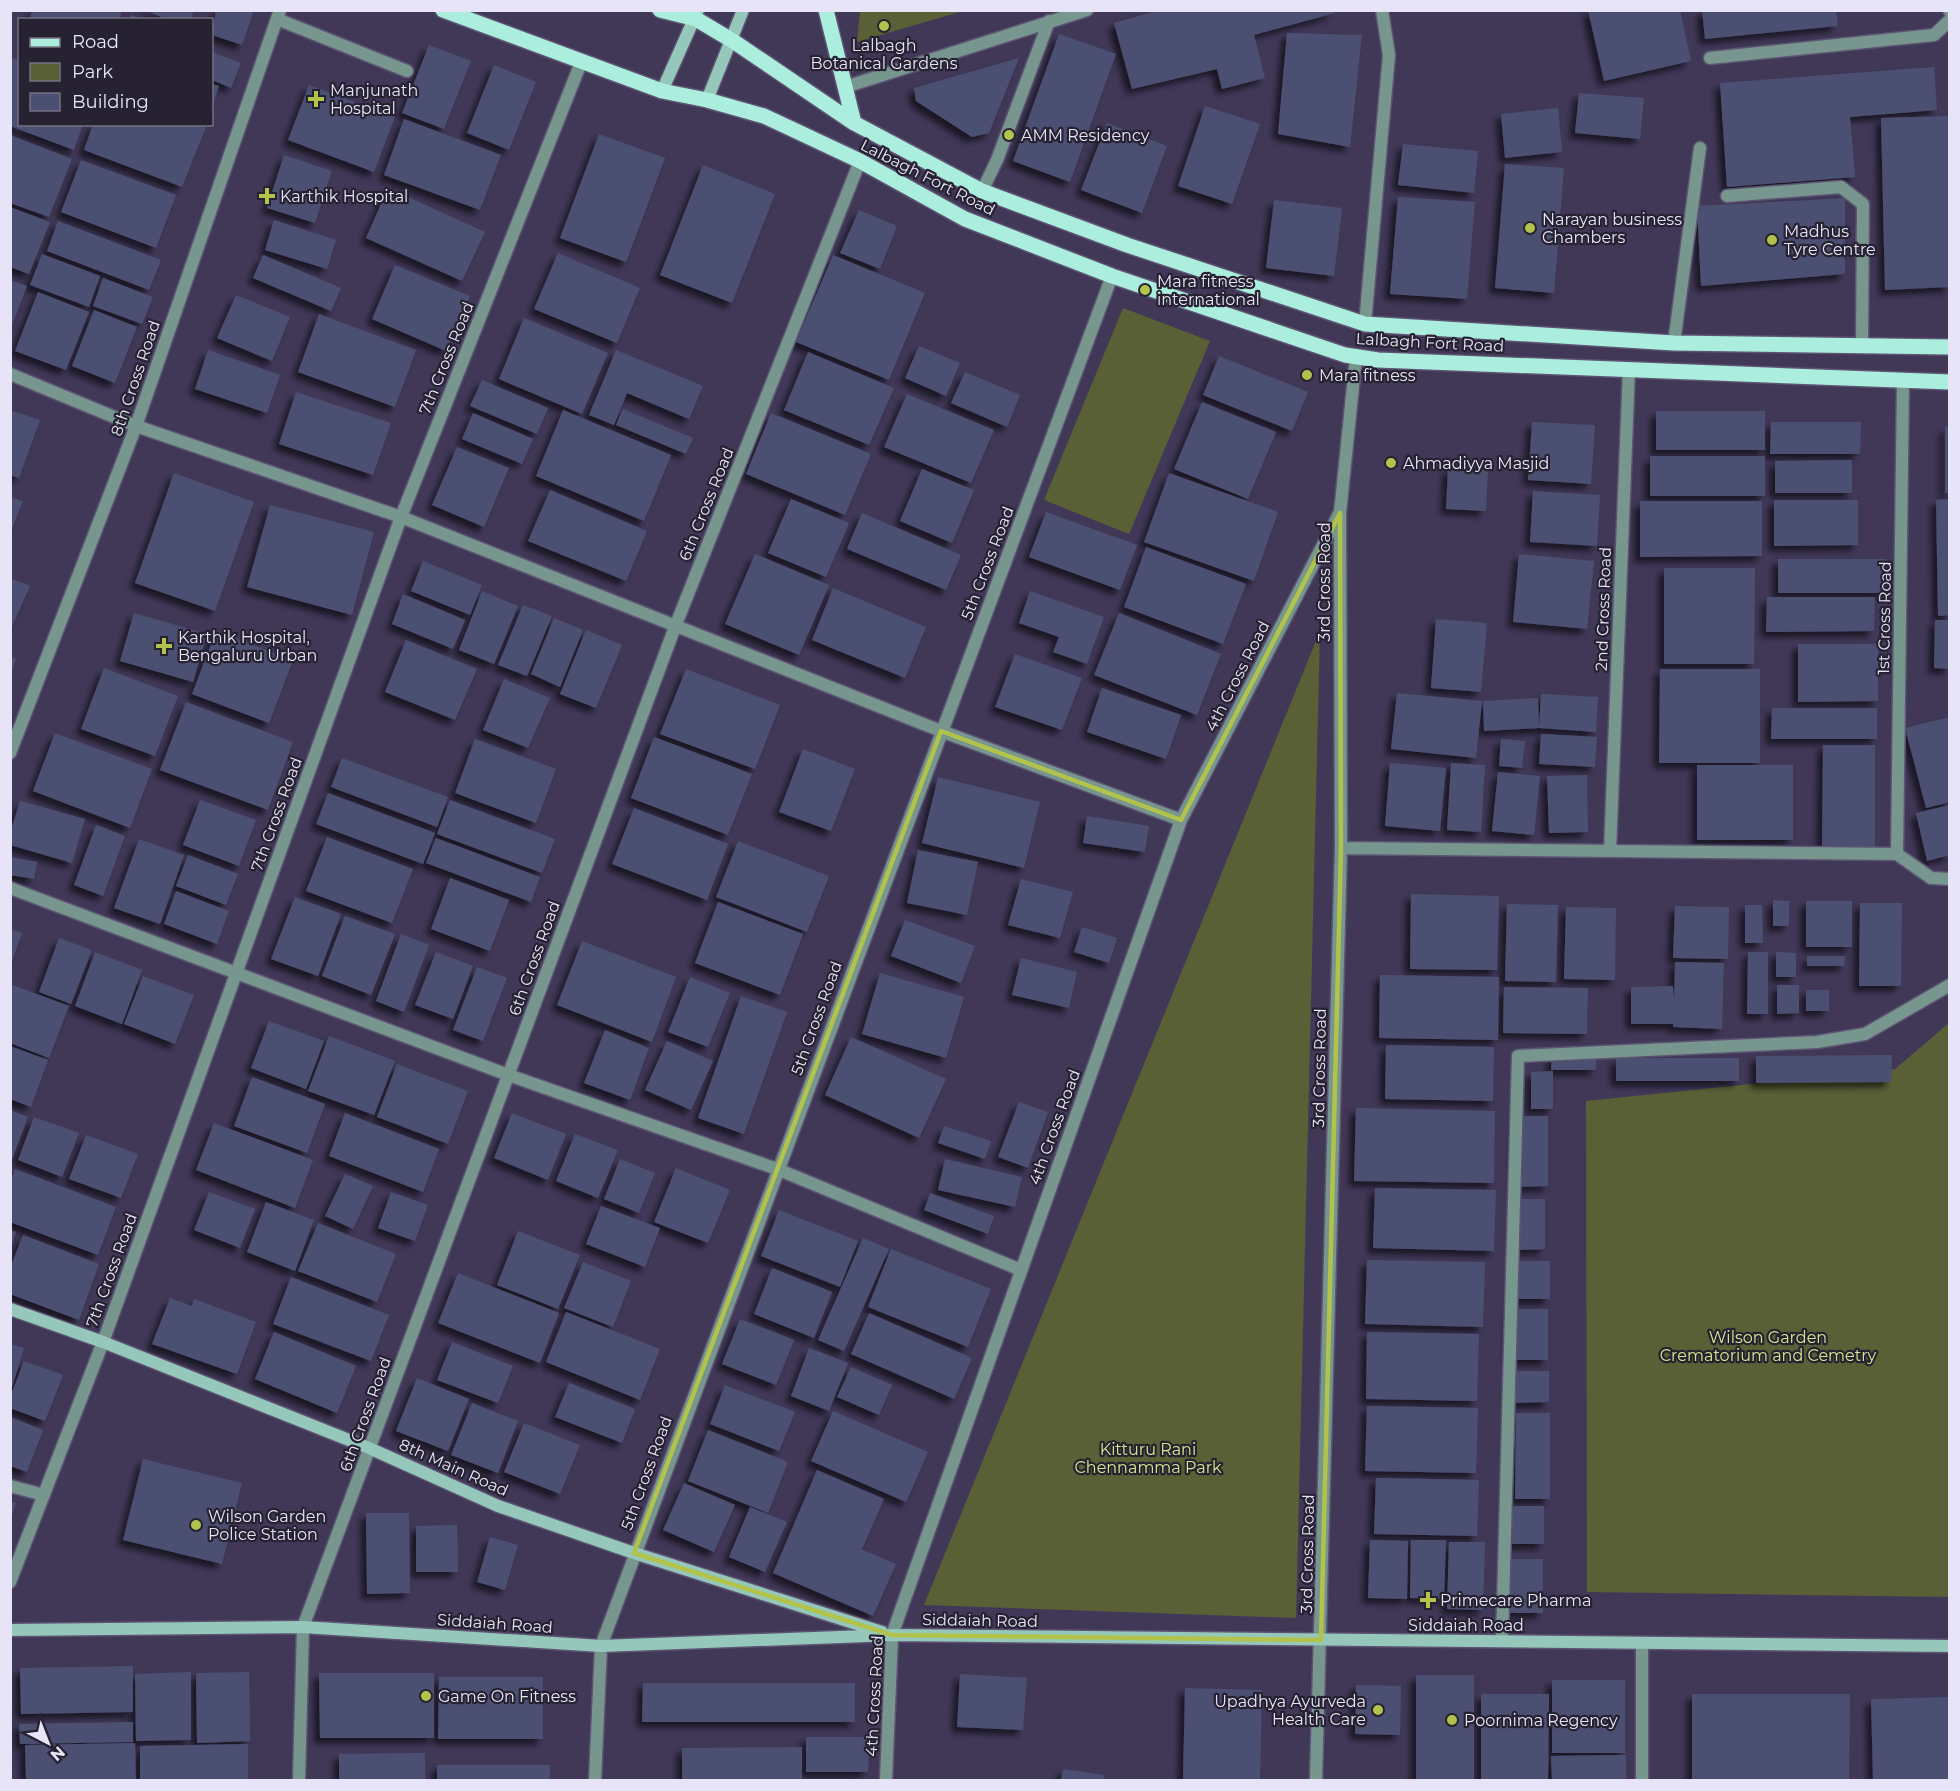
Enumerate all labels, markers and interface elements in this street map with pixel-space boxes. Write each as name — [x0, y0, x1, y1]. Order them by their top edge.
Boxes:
legend — [18, 18, 213, 126]
marker: Lalbagh Botanical Gardens — [877, 19, 891, 33]
text: Road — [72, 31, 119, 53]
place label: Lalbagh Botanical Gardens — [811, 36, 958, 73]
text: Park — [72, 61, 113, 83]
place label: Manjunath Hospital — [330, 81, 418, 118]
marker: Manjunath Hospital — [307, 90, 325, 108]
text: Building — [72, 91, 149, 113]
place label: AMM Residency — [1021, 126, 1150, 145]
marker: AMM Residency — [1002, 128, 1016, 142]
street label: Lalbagh Fort Road — [857, 135, 998, 220]
marker: Karthik Hospital — [258, 187, 276, 205]
place label: Karthik Hospital — [280, 187, 408, 206]
place label: Narayan business Chambers — [1542, 210, 1682, 247]
marker: Narayan business Chambers — [1523, 221, 1537, 235]
place label: Madhus Tyre Centre — [1784, 222, 1876, 259]
marker: Madhus Tyre Centre — [1765, 233, 1779, 247]
place label: Mara fitness international — [1157, 272, 1260, 309]
marker: Mara fitness international — [1138, 283, 1152, 297]
street label: 7th Cross Road — [415, 299, 478, 417]
street label: 8th Cross Road — [107, 318, 164, 438]
street label: Lalbagh Fort Road — [1355, 329, 1505, 356]
place label: Mara fitness — [1319, 366, 1416, 385]
marker: Mara fitness — [1300, 368, 1314, 382]
street label: 6th Cross Road — [675, 445, 738, 564]
place label: Ahmadiyya Masjid — [1403, 454, 1549, 473]
marker: Ahmadiyya Masjid — [1384, 456, 1398, 470]
street label: 5th Cross Road — [957, 504, 1018, 623]
street label: 3rd Cross Road — [1315, 522, 1334, 642]
street label: 2nd Cross Road — [1592, 547, 1615, 671]
street label: 1st Cross Road — [1874, 561, 1895, 675]
street label: 4th Cross Road — [1201, 618, 1273, 735]
place label: Karthik Hospital, Bengaluru Urban — [178, 628, 317, 665]
marker: Karthik Hospital, Bengaluru Urban — [155, 637, 173, 655]
street label: 7th Cross Road — [247, 755, 306, 874]
street label: 6th Cross Road — [505, 898, 564, 1018]
street label: 5th Cross Road — [787, 959, 846, 1078]
street label: 3rd Cross Road — [1309, 1008, 1330, 1128]
street label: 4th Cross Road — [1025, 1067, 1084, 1187]
street label: 7th Cross Road — [82, 1211, 141, 1330]
park label: Wilson Garden Crematorium and Cemetry — [1660, 1328, 1877, 1365]
street label: 6th Cross Road — [336, 1354, 395, 1474]
street label: 5th Cross Road — [617, 1414, 676, 1533]
street label: 8th Main Road — [396, 1435, 511, 1500]
park label: Kitturu Rani Chennamma Park — [1074, 1440, 1222, 1477]
street label: 3rd Cross Road — [1297, 1494, 1318, 1614]
place label: Wilson Garden Police Station — [208, 1507, 326, 1544]
marker: Wilson Garden Police Station — [189, 1518, 203, 1532]
place label: Primecare Pharma — [1440, 1591, 1591, 1610]
marker: Primecare Pharma — [1421, 1593, 1435, 1607]
street label: Siddaiah Road — [437, 1610, 553, 1637]
street label: Siddaiah Road — [922, 1610, 1038, 1631]
street label: Siddaiah Road — [1408, 1616, 1524, 1635]
street label: 4th Cross Road — [862, 1635, 887, 1757]
place label: Game On Fitness — [438, 1687, 576, 1706]
marker: Game On Fitness — [419, 1689, 433, 1703]
place label: Upadhya Ayurveda Health Care — [1214, 1692, 1366, 1729]
marker: Upadhya Ayurveda Health Care — [1371, 1703, 1385, 1717]
place label: Poornima Regency — [1464, 1711, 1618, 1730]
north arrow — [18, 1713, 78, 1773]
marker: Poornima Regency — [1445, 1713, 1459, 1727]
text: N — [47, 1742, 69, 1765]

